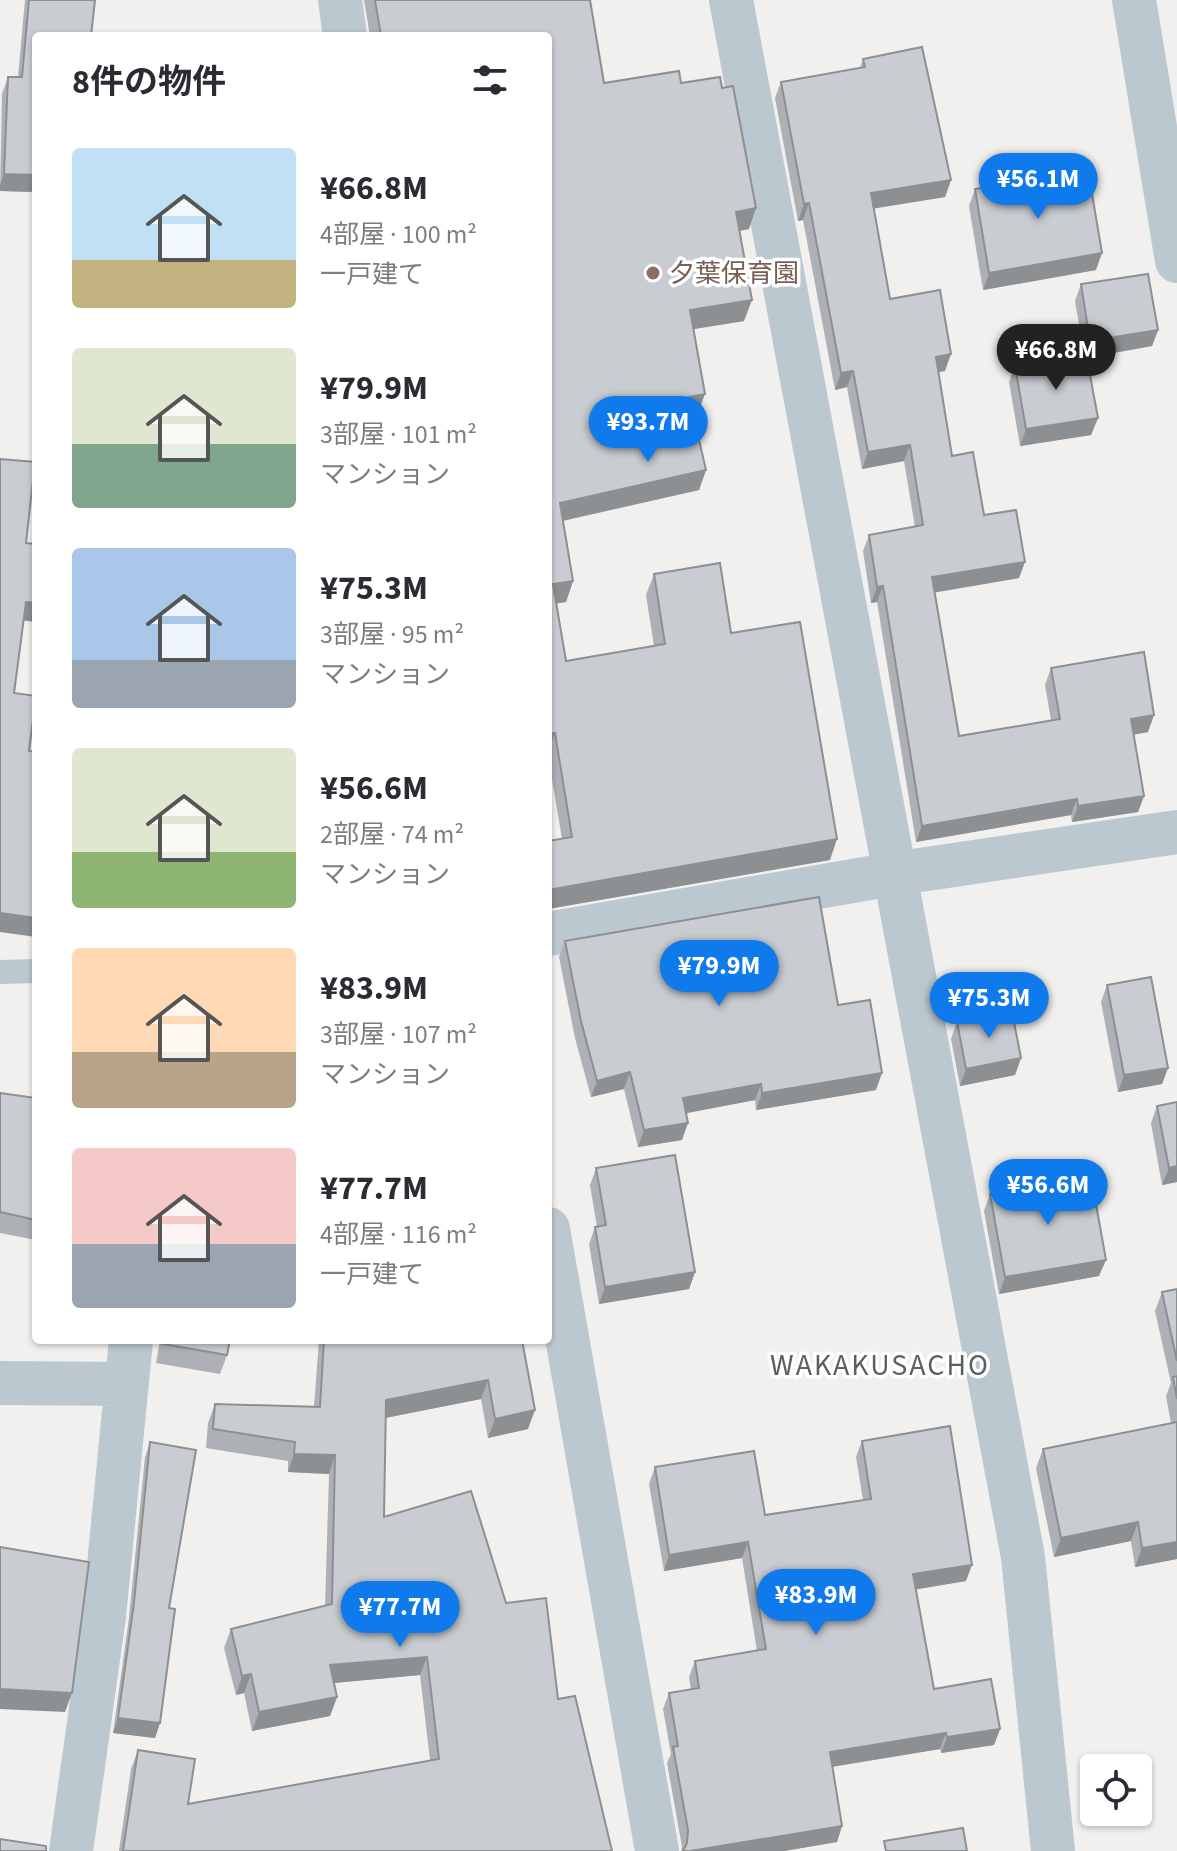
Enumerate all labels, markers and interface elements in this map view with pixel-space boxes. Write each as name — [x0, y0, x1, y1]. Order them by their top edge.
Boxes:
text: 8件の物件 — [72, 58, 226, 107]
icon: filters — [468, 58, 512, 102]
pin: ¥56.1M — [973, 153, 1103, 221]
text: ¥56.1M — [997, 160, 1079, 197]
text: ¥66.8M — [320, 164, 428, 213]
icon: home — [136, 180, 232, 276]
text: 4部屋 · 100 m² — [320, 216, 477, 253]
place label: 夕葉保育園 — [669, 255, 799, 292]
text: 一戸建て — [320, 256, 424, 293]
marker: 夕葉保育園 — [644, 264, 662, 282]
pin: ¥66.8M — [991, 324, 1121, 392]
text: ¥66.8M — [1015, 331, 1097, 368]
text: ¥79.9M — [320, 364, 428, 413]
icon: home — [136, 380, 232, 476]
pin: ¥93.7M — [583, 396, 713, 464]
text: ¥93.7M — [607, 403, 689, 440]
text: 3部屋 · 101 m² — [320, 416, 477, 453]
text: マンション — [320, 456, 450, 493]
text: ¥75.3M — [320, 564, 428, 613]
icon: home — [136, 580, 232, 676]
text: 3部屋 · 95 m² — [320, 616, 464, 653]
text: マンション — [320, 656, 450, 693]
text: ¥56.6M — [320, 764, 428, 813]
icon: home — [136, 780, 232, 876]
text: 2部屋 · 74 m² — [320, 816, 464, 853]
text: マンション — [320, 856, 450, 893]
pin: ¥79.9M — [654, 940, 784, 1008]
text: ¥79.9M — [678, 947, 760, 984]
text: ¥83.9M — [320, 964, 428, 1013]
pin: ¥75.3M — [924, 972, 1054, 1040]
text: ¥75.3M — [948, 979, 1030, 1016]
icon: home — [136, 980, 232, 1076]
text: 3部屋 · 107 m² — [320, 1016, 477, 1053]
text: マンション — [320, 1056, 450, 1093]
pin: ¥56.6M — [983, 1159, 1113, 1227]
text: ¥77.7M — [320, 1164, 428, 1213]
text: ¥56.6M — [1007, 1166, 1089, 1203]
icon: home — [136, 1180, 232, 1276]
text: 4部屋 · 116 m² — [320, 1216, 477, 1253]
text: 一戸建て — [320, 1256, 424, 1293]
district label: WAKAKUSACHO — [770, 1344, 990, 1387]
pin: ¥83.9M — [751, 1569, 881, 1637]
text: ¥83.9M — [775, 1576, 857, 1613]
pin: ¥77.7M — [335, 1581, 465, 1649]
text: ¥77.7M — [359, 1588, 441, 1625]
map controls — [1080, 1754, 1152, 1826]
button: locate — [1080, 1754, 1152, 1826]

